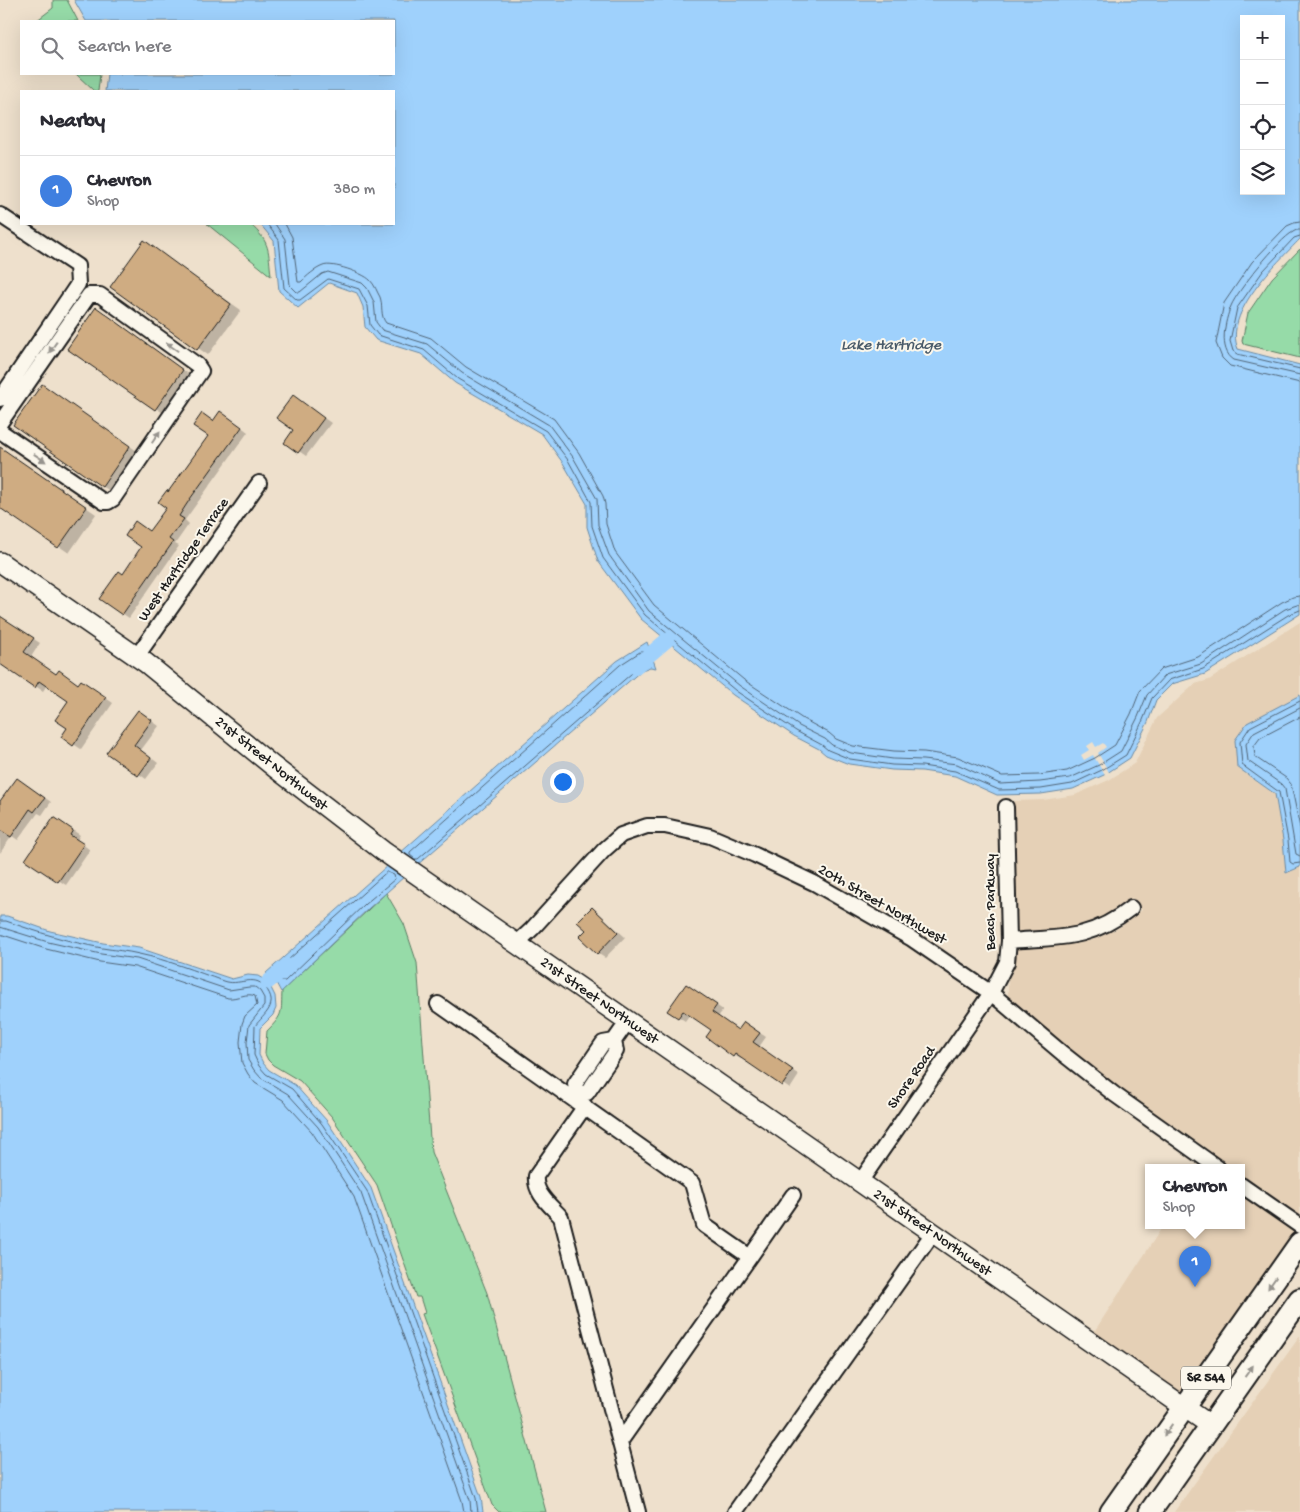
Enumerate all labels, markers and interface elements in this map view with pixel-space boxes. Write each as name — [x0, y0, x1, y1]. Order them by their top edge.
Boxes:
map controls — [1240, 15, 1285, 195]
button: + — [1240, 15, 1285, 60]
search box — [20, 20, 395, 75]
icon: search — [38, 34, 66, 62]
text: Search here — [78, 36, 172, 59]
button: − — [1240, 60, 1285, 105]
button: locate — [1240, 105, 1285, 150]
text: Nearby — [40, 110, 105, 135]
button: layers — [1240, 150, 1285, 195]
text: Chevron — [87, 170, 151, 193]
text: 1 — [53, 181, 59, 200]
text: 380 m — [334, 181, 375, 200]
text: Shop — [87, 193, 119, 212]
water label: Lake Hartridge — [841, 337, 942, 356]
one-way arrow — [48, 340, 58, 354]
one-way arrow — [165, 342, 179, 352]
one-way arrow — [151, 430, 161, 444]
one-way arrow — [33, 454, 47, 463]
street label: West Hartridge Terrace — [135, 495, 234, 625]
street label: 21st Street Northwest — [211, 713, 333, 816]
your location — [550, 769, 576, 795]
street label: Beach Parkway — [982, 853, 1000, 951]
street label: 20th Street Northwest — [815, 861, 951, 950]
street label: 21st Street Northwest — [536, 953, 663, 1050]
street label: Shore Road — [884, 1042, 941, 1113]
popup — [1145, 1164, 1245, 1229]
text: Chevron — [1163, 1176, 1227, 1199]
street label: 21st Street Northwest — [869, 1185, 996, 1282]
text: Shop — [1163, 1199, 1195, 1218]
pin: 1 — [1179, 1246, 1211, 1287]
one-way arrow — [1267, 1276, 1277, 1290]
one-way arrow — [1243, 1365, 1254, 1378]
road number: SR 544 — [1181, 1366, 1231, 1390]
one-way arrow — [1163, 1423, 1173, 1437]

